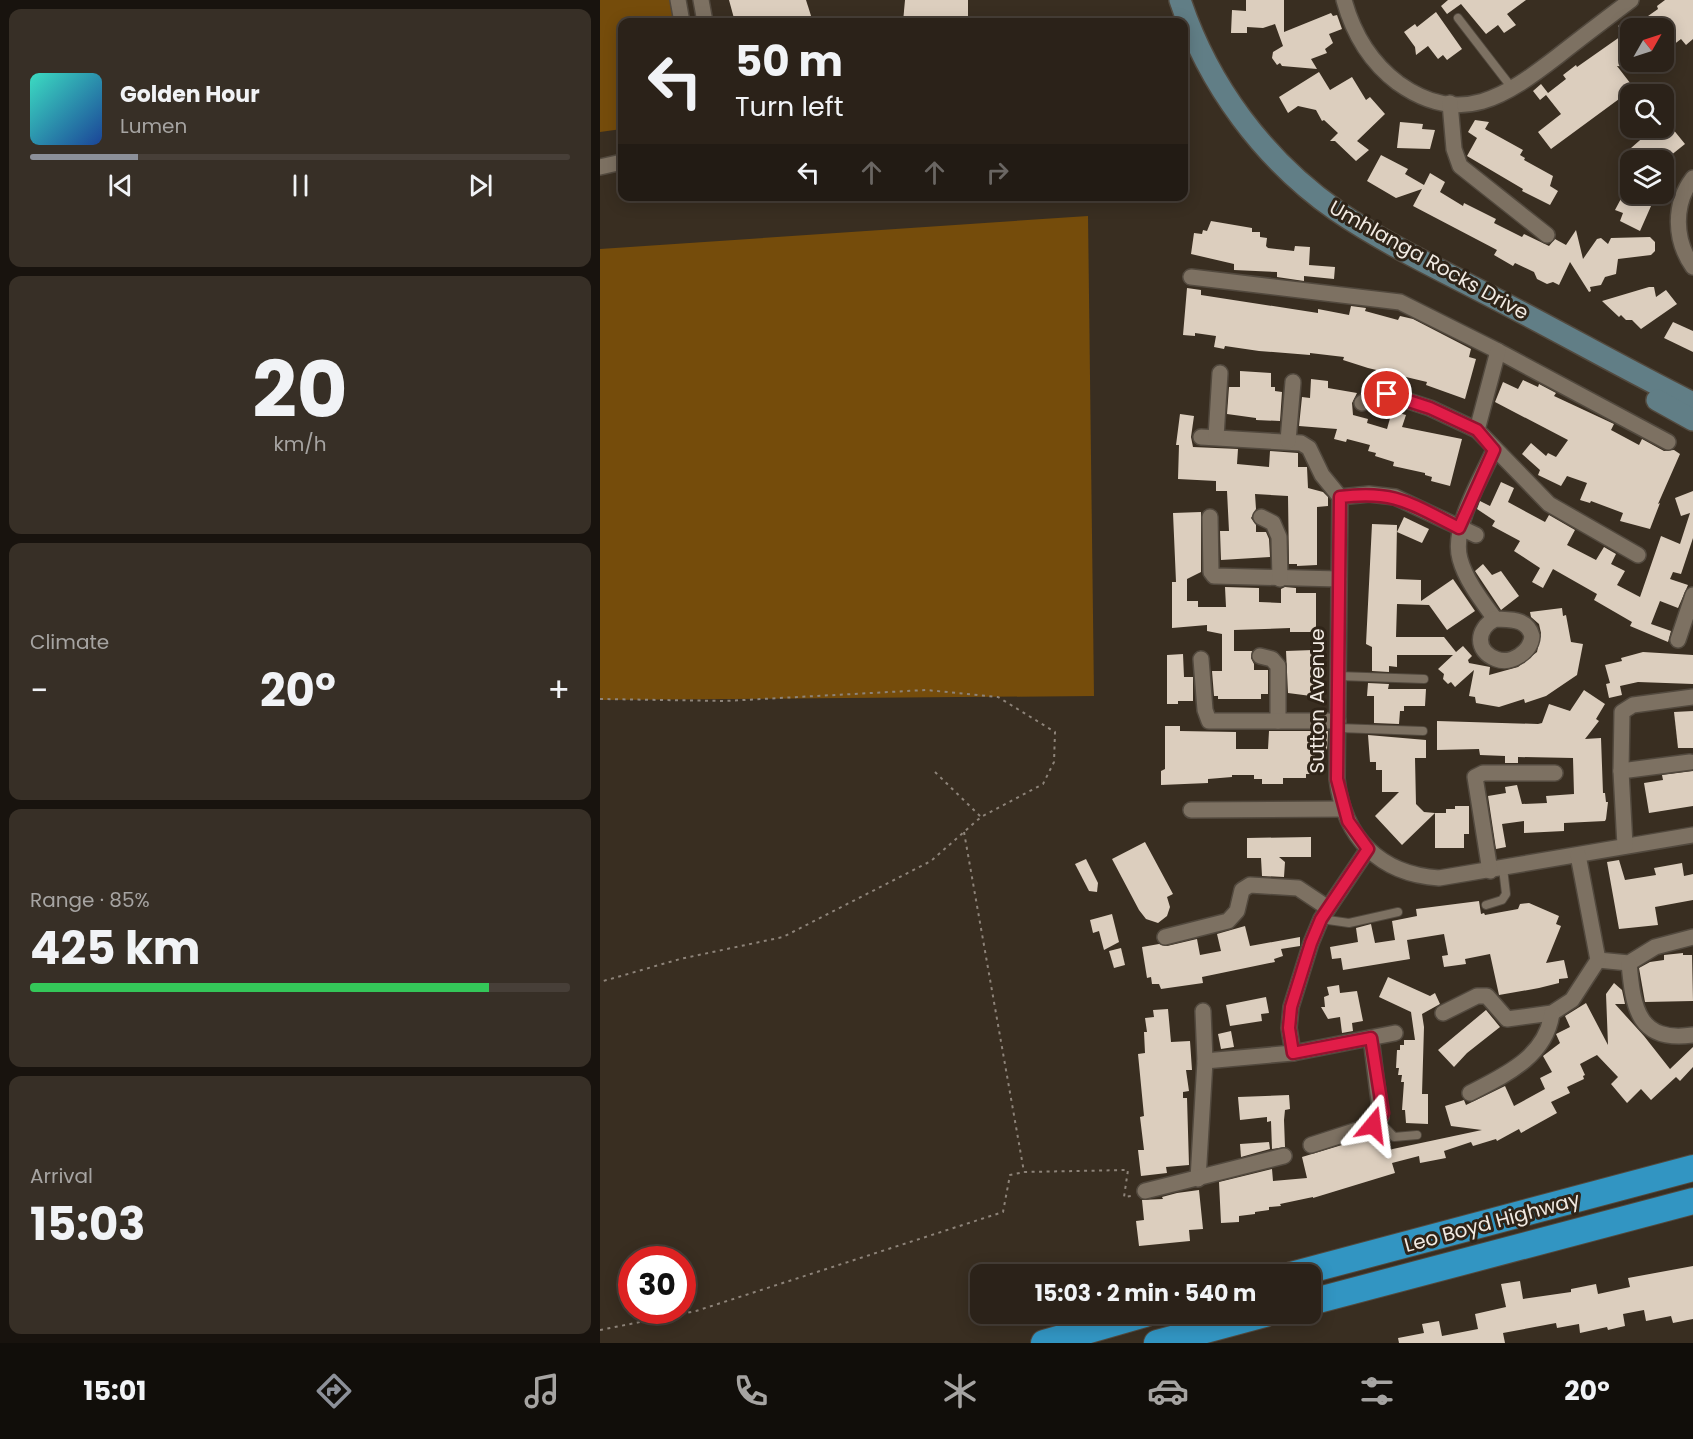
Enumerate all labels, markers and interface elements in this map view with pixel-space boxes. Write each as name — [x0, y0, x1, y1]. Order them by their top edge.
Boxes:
north arrow — [1620, 18, 1674, 72]
map controls — [1620, 18, 1674, 204]
text: 50 m — [735, 32, 843, 91]
icon: left — [636, 42, 714, 120]
text: Golden Hour — [120, 79, 260, 110]
button: search — [1620, 84, 1674, 138]
text: Turn left — [735, 88, 844, 125]
text: Lumen — [120, 112, 187, 140]
button: layers — [1620, 150, 1674, 204]
icon: left — [792, 156, 825, 189]
icon: ahead — [855, 156, 888, 189]
icon: ahead — [918, 156, 951, 189]
icon: right — [981, 156, 1014, 189]
icon: previous — [104, 169, 137, 202]
icon: pause — [284, 169, 317, 202]
icon: next — [464, 169, 497, 202]
street label: Umhlanga Rocks Drive — [1324, 193, 1534, 327]
text: 20 — [252, 335, 348, 444]
pin — [1361, 368, 1412, 419]
icon: arrive — [1370, 377, 1403, 410]
text: km/h — [273, 430, 327, 458]
text: Climate — [30, 628, 109, 656]
street label: Sutton Avenue — [1303, 628, 1331, 774]
text: 20° — [260, 659, 336, 722]
text: − — [30, 667, 48, 714]
text: + — [547, 667, 570, 714]
text: Range · 85% — [30, 886, 150, 914]
text: 425 km — [30, 917, 200, 980]
position arrow — [1341, 1093, 1405, 1157]
text: Arrival — [30, 1162, 93, 1190]
street label: Leo Boyd Highway — [1401, 1185, 1583, 1259]
text: 15:03 — [30, 1193, 146, 1256]
speed limit sign: 30 — [618, 1246, 696, 1324]
text: 15:03 · 2 min · 540 m — [1035, 1278, 1256, 1309]
icon: directions — [313, 1370, 355, 1412]
icon: music — [521, 1370, 563, 1412]
icon: phone — [730, 1370, 772, 1412]
icon: climate — [939, 1370, 981, 1412]
icon: car — [1147, 1370, 1189, 1412]
icon: filters — [1356, 1370, 1398, 1412]
text: 15:01 — [83, 1372, 146, 1409]
text: 20° — [1564, 1372, 1610, 1409]

